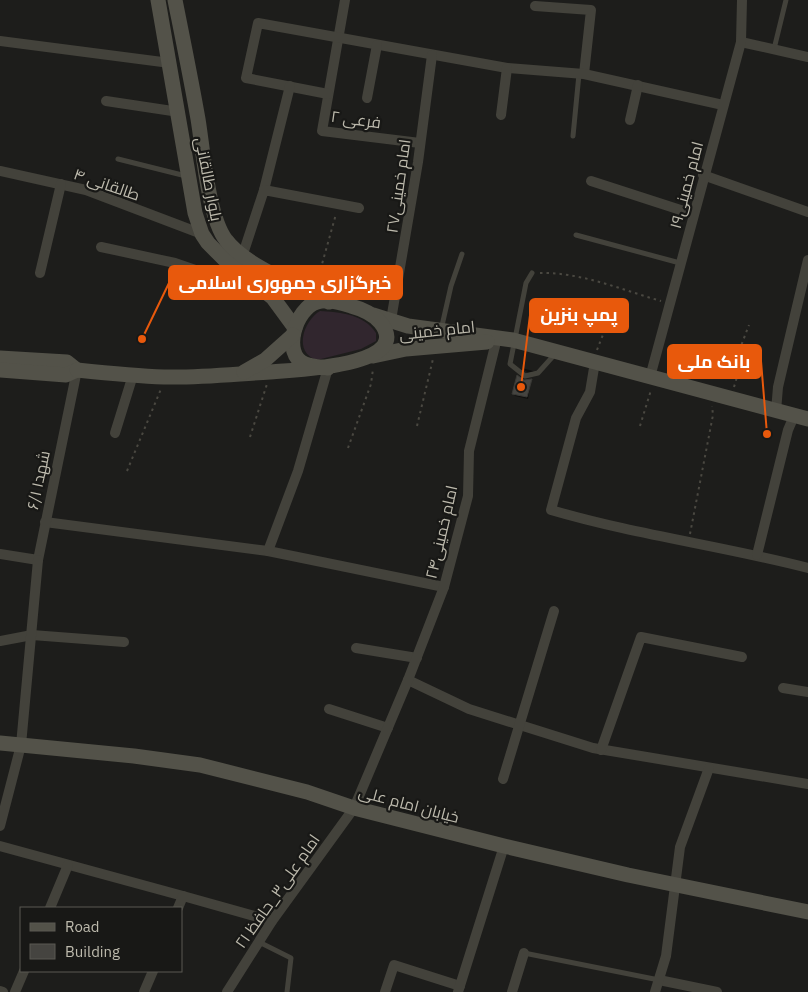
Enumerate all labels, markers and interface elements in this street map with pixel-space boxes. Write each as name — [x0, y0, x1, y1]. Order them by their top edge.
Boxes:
street label: فرعی ۲ — [330, 106, 382, 133]
street label: بلوار طالقانی — [190, 135, 227, 223]
street label: امام خمینی۲۷ — [382, 138, 416, 235]
street label: امام خمینی۱۹ — [665, 139, 709, 231]
street label: طالقانی ۴ — [71, 163, 143, 206]
callout: خبرگزاری جمهوری اسلامی — [169, 266, 402, 299]
text: خبرگزاری جمهوری اسلامی — [179, 271, 391, 294]
callout: پمپ بنزین — [530, 299, 628, 332]
text: پمپ بنزین — [540, 303, 618, 327]
street label: امام خمینی — [398, 316, 476, 346]
callout: بانک ملی — [668, 345, 761, 378]
text: بانک ملی — [678, 350, 750, 373]
street label: شهد۱ ۶/۱ — [22, 449, 55, 512]
street label: امام خمینی۲۴ — [421, 483, 463, 581]
street label: خیابان امام علی — [356, 781, 462, 829]
street label: امام علی۳_حافظ ۲۱ — [230, 830, 325, 953]
legend — [20, 907, 182, 972]
text: Road — [65, 917, 100, 936]
text: Building — [65, 942, 120, 961]

